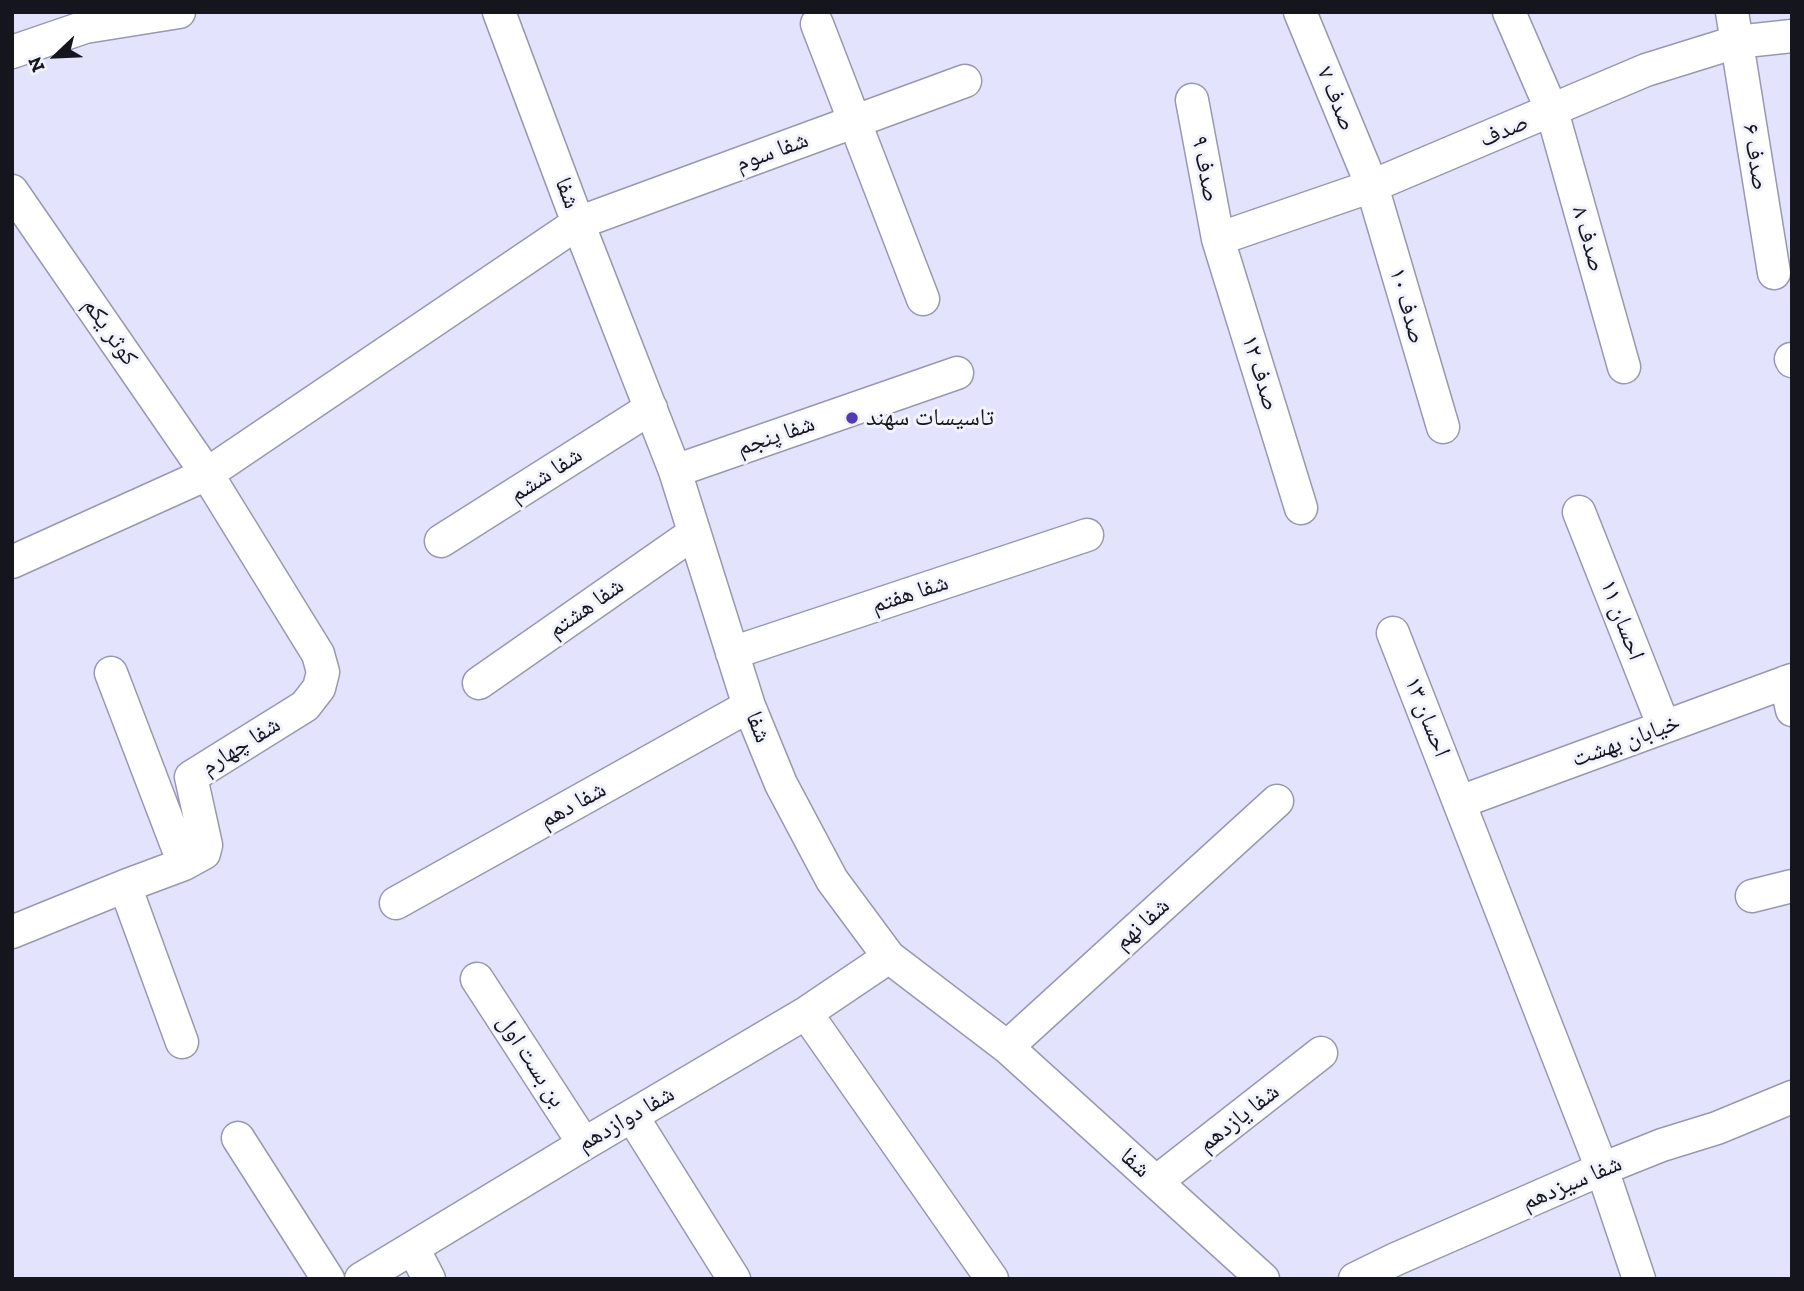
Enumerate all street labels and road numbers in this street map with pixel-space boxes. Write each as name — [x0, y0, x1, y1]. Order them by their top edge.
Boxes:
street label: صدف ۷ — [1310, 63, 1362, 135]
street label: صدف — [1475, 108, 1533, 154]
street label: صدف ۶ — [1736, 122, 1774, 192]
street label: شفا سوم — [732, 126, 812, 178]
street label: صدف ۹ — [1184, 133, 1226, 205]
street label: شفا — [548, 173, 586, 213]
street label: صدف ۸ — [1565, 203, 1611, 275]
street label: صدف ۱۰ — [1382, 265, 1432, 347]
street label: کوثر یکم — [76, 292, 144, 372]
street label: صدف ۱۲ — [1235, 332, 1285, 414]
street label: شفا پنجم — [733, 409, 819, 463]
street label: شفا ششم — [504, 441, 588, 509]
street label: شفا هفتم — [868, 568, 952, 620]
street label: شفا هشتم — [543, 572, 629, 644]
street label: احسان ۱۱ — [1594, 576, 1650, 664]
street label: احسان ۱۳ — [1398, 673, 1456, 761]
street label: شفا — [739, 707, 777, 747]
street label: خیابان بهشت — [1568, 708, 1684, 774]
street label: شفا چهارم — [196, 710, 286, 782]
street label: شفا دهم — [535, 775, 611, 835]
street label: شفا نهم — [1108, 892, 1176, 956]
street label: بن بست اول — [490, 1009, 572, 1113]
street label: شفا یازدهم — [1193, 1077, 1285, 1159]
street label: شفا دوازدهم — [572, 1080, 680, 1158]
street label: شفا — [1114, 1142, 1156, 1184]
street label: شفا سیزدهم — [1518, 1149, 1626, 1217]

